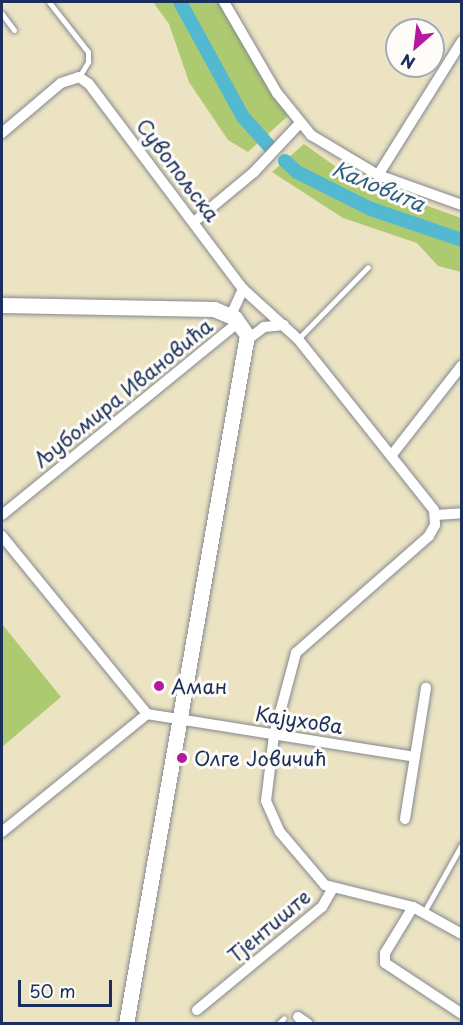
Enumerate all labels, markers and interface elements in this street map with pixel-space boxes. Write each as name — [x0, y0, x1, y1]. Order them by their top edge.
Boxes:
north arrow — [385, 18, 445, 78]
text: N — [396, 49, 419, 76]
street label: Сувопољска — [132, 114, 224, 226]
water label: Каловита — [329, 154, 429, 216]
street label: Љубомира Ивановића — [28, 313, 218, 473]
place label: Аман — [171, 674, 227, 698]
marker: Аман — [152, 679, 166, 693]
street label: Кајухова — [254, 701, 344, 739]
place label: Олге Јовичић — [194, 746, 327, 770]
marker: Олге Јовичић — [175, 751, 189, 765]
street label: Тјентиште — [223, 885, 315, 967]
scale bar — [21, 968, 116, 1006]
text: 50 m — [29, 977, 76, 1004]

